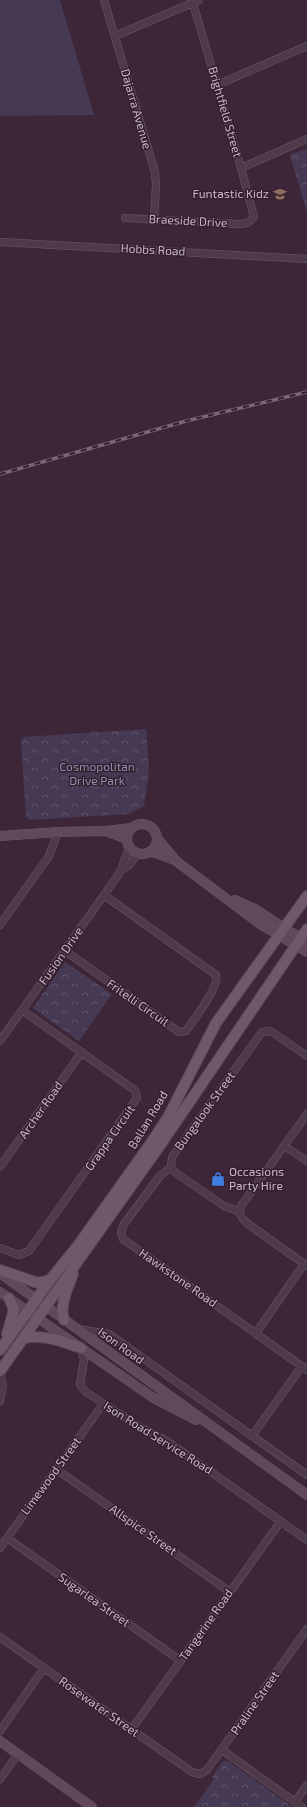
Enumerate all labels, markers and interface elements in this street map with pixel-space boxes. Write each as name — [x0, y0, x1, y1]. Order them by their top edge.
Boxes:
street label: Brightfield Street — [206, 65, 246, 159]
street label: Dajarra Avenue — [118, 67, 155, 151]
place label: Funtastic Kidz — [192, 186, 269, 200]
school or university icon: Funtastic Kidz — [272, 186, 288, 202]
street label: Braeside Drive — [148, 211, 228, 229]
street label: Hobbs Road — [120, 240, 186, 258]
park label: Cosmopolitan Drive Park — [59, 759, 135, 787]
street label: Fusion Drive — [35, 924, 85, 987]
street label: Fritelli Circuit — [105, 976, 173, 1029]
street label: Bungalook Street — [171, 1068, 238, 1152]
street label: Archer Road — [15, 1078, 65, 1141]
street label: Ballan Road — [124, 1088, 170, 1151]
street label: Grappa Circuit — [81, 1102, 137, 1173]
place label: Occasions Party Hire — [229, 1164, 284, 1192]
shop icon: Occasions Party Hire — [210, 1171, 226, 1187]
street label: Hawkstone Road — [137, 1245, 220, 1309]
street label: Ison Road — [96, 1324, 147, 1367]
street label: Ison Road Service Road — [101, 1398, 216, 1476]
street label: Limewood Street — [17, 1434, 83, 1517]
street label: Allspice Street — [107, 1501, 180, 1558]
street label: Sugarlea Street — [56, 1569, 133, 1629]
street label: Tangerine Road — [175, 1586, 235, 1663]
street label: Praline Street — [227, 1668, 282, 1737]
street label: Rosewater Street — [57, 1673, 143, 1739]

